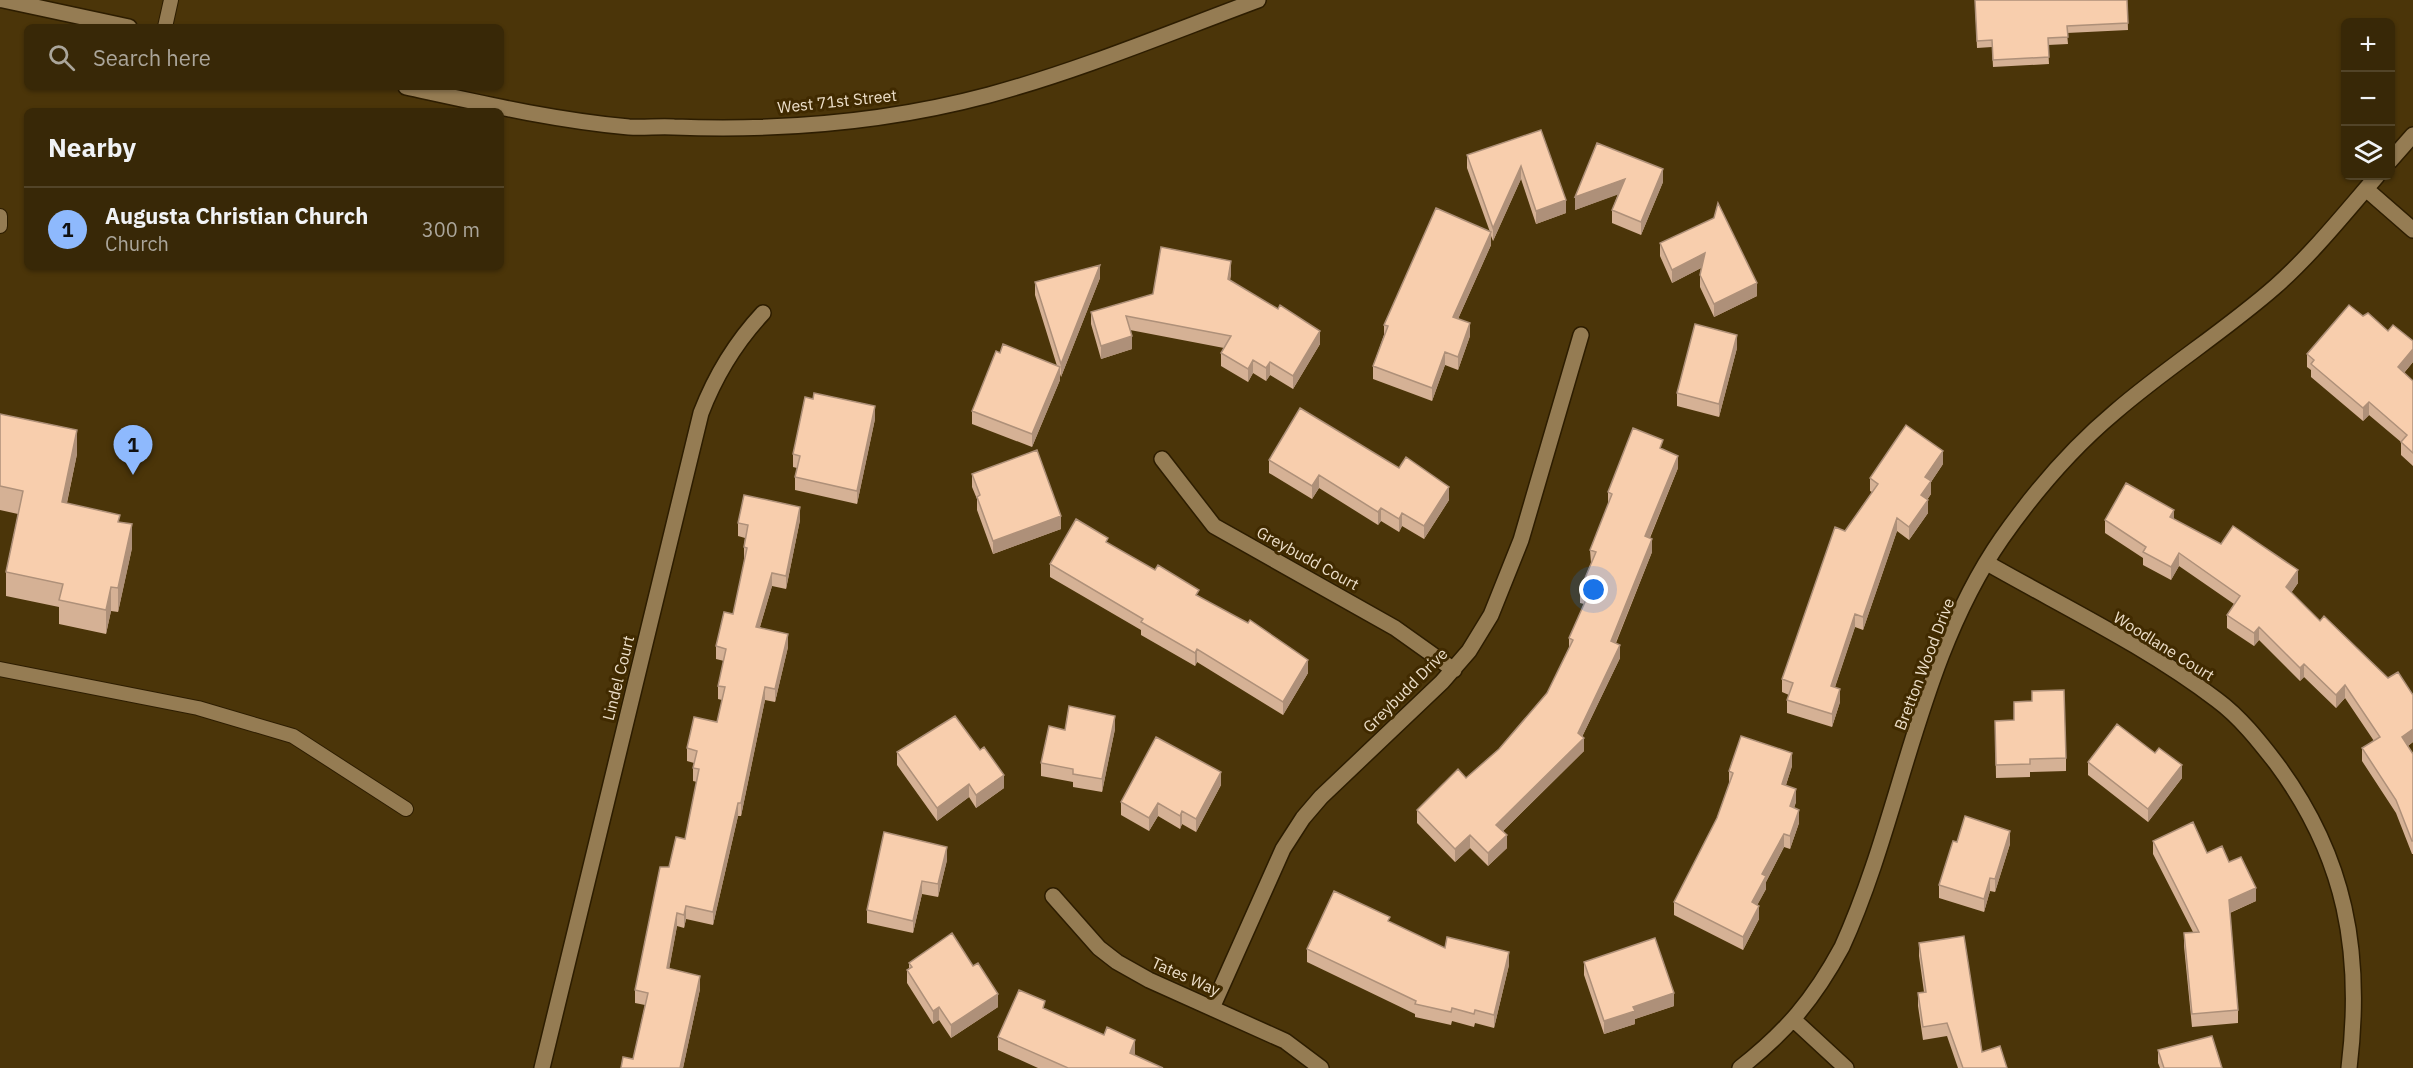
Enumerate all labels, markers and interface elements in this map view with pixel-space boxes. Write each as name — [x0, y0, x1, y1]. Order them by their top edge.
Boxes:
map controls — [2341, 18, 2395, 180]
button: + — [2341, 18, 2395, 72]
search box — [24, 24, 504, 90]
icon: search — [45, 41, 78, 74]
text: Search here — [93, 43, 211, 72]
button: − — [2341, 72, 2395, 126]
street label: West 71st Street — [776, 85, 898, 117]
button: layers — [2341, 126, 2395, 180]
text: Nearby — [48, 130, 136, 164]
text: Augusta Christian Church — [105, 201, 368, 230]
text: 1 — [62, 216, 74, 243]
text: 300 m — [422, 216, 480, 243]
text: Church — [105, 230, 169, 257]
pin: 1 — [114, 426, 152, 475]
street label: Greybudd Court — [1253, 522, 1363, 594]
your location — [1579, 575, 1608, 604]
street label: Bretton Wood Drive — [1890, 595, 1958, 733]
street label: Woodlane Court — [2110, 607, 2218, 685]
street label: Lindel Court — [598, 633, 638, 723]
street label: Greybudd Drive — [1359, 643, 1452, 736]
street label: Tates Way — [1149, 952, 1223, 1000]

